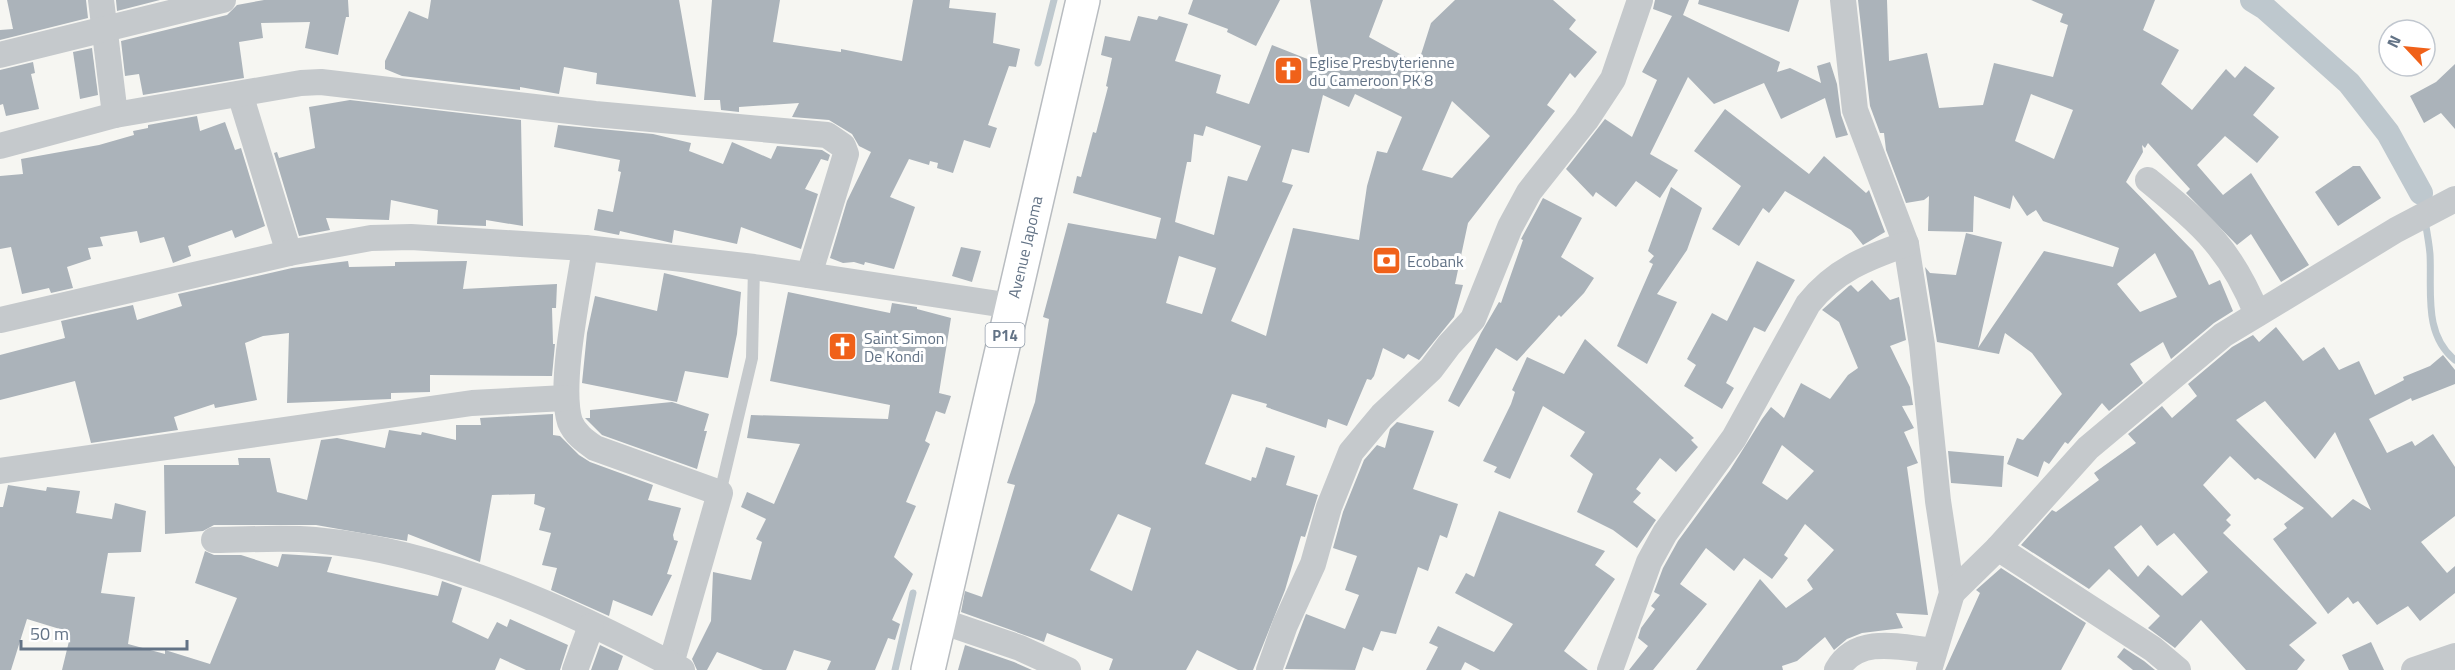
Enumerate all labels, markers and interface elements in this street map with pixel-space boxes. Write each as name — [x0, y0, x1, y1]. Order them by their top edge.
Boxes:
north arrow — [2377, 18, 2437, 78]
text: N — [2380, 31, 2407, 52]
place label: Eglise Presbyterienne du Cameroon PK 8 — [1309, 50, 1455, 92]
church icon: Eglise Presbyterienne du Cameroon PK 8 — [1272, 55, 1304, 87]
street label: Avenue Japoma — [1002, 193, 1048, 301]
bank icon: Ecobank — [1370, 245, 1402, 277]
place label: Ecobank — [1407, 249, 1464, 273]
road number: P14 — [986, 323, 1024, 347]
place label: Saint Simon De Kondi — [864, 326, 944, 368]
church icon: Saint Simon De Kondi — [827, 331, 859, 363]
scale bar — [21, 613, 188, 651]
text: 50 m — [30, 620, 69, 647]

